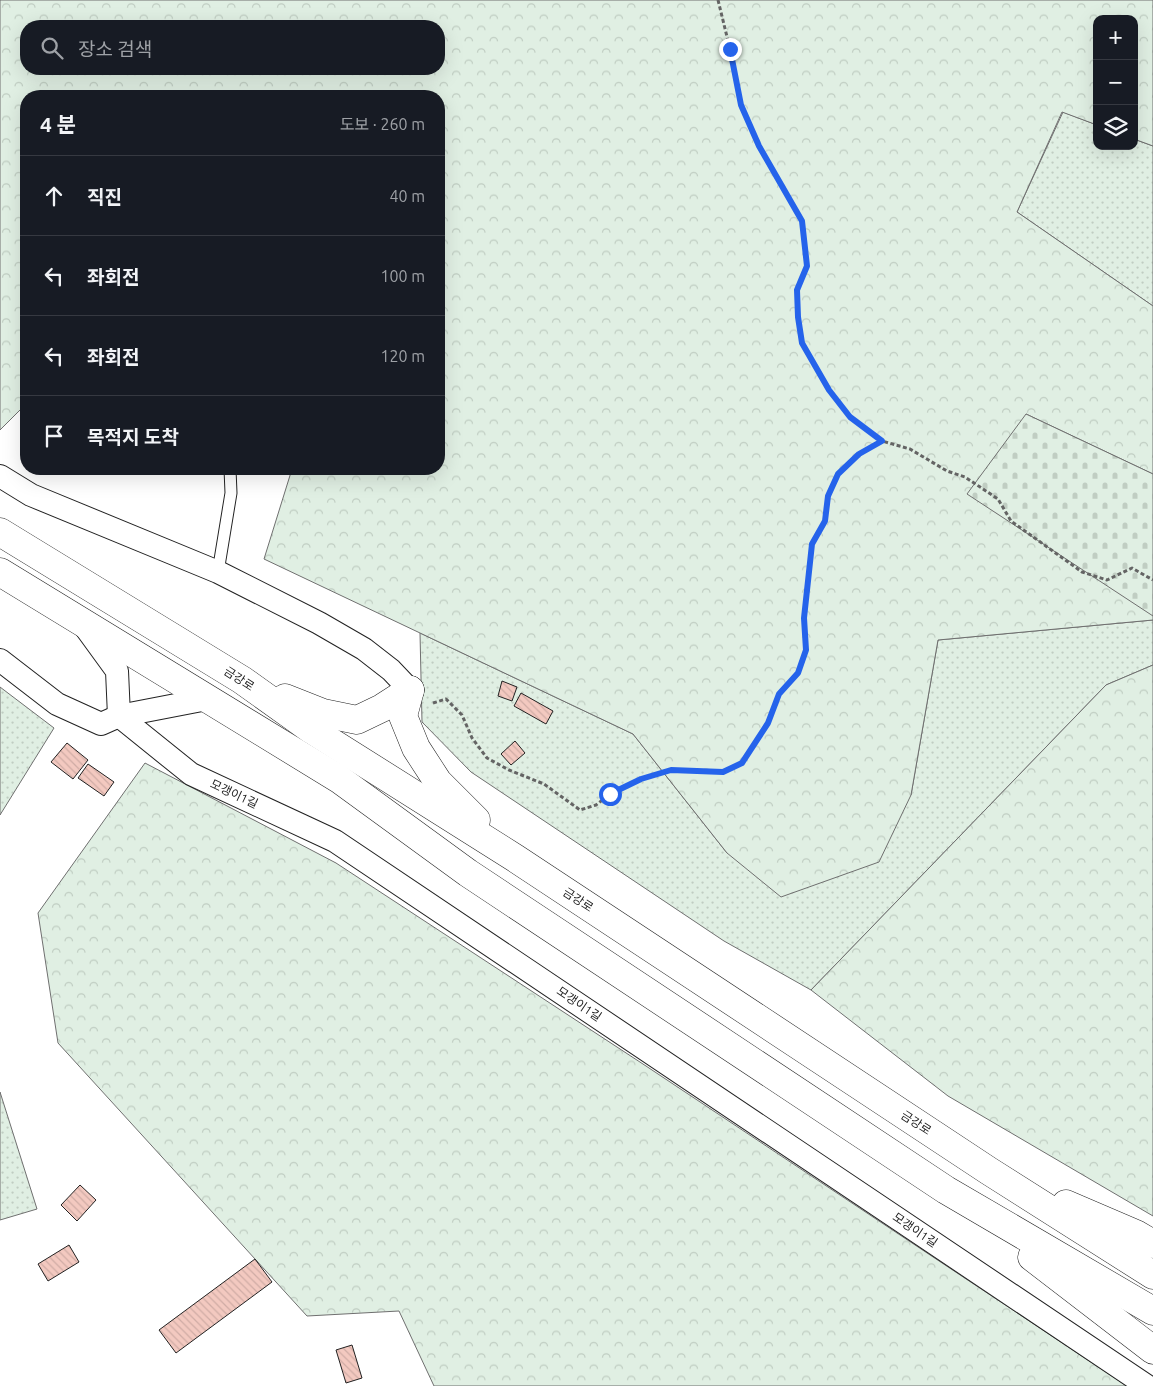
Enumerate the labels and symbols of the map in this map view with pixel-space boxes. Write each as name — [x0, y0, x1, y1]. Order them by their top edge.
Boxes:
route end — [719, 38, 742, 61]
street label: 금강로 — [222, 664, 257, 693]
street label: 모갱이1길 — [208, 777, 260, 810]
route start — [599, 783, 622, 806]
street label: 금강로 — [561, 885, 596, 914]
street label: 모갱이1길 — [555, 984, 604, 1023]
street label: 금강로 — [899, 1108, 934, 1137]
street label: 모갱이1길 — [891, 1210, 940, 1249]

